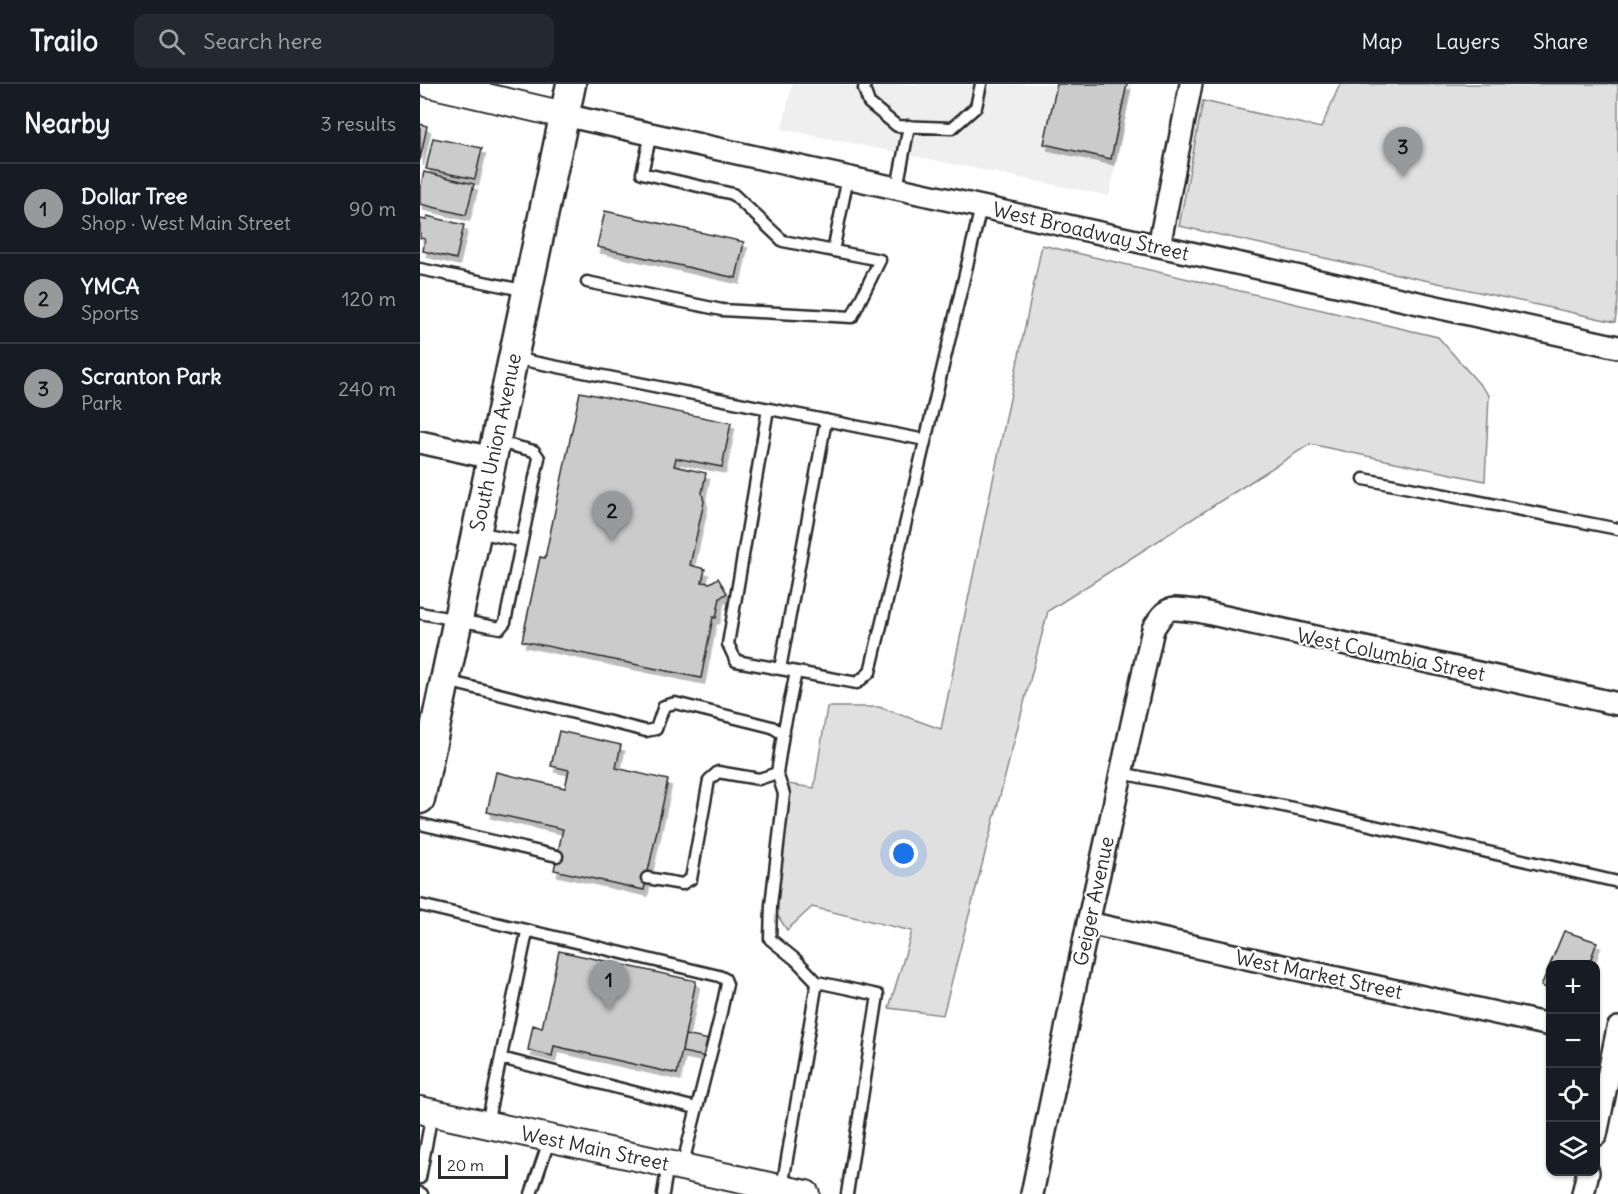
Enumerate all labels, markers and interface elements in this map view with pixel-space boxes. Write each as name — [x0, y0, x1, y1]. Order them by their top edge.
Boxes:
search box — [134, 14, 554, 68]
text: Trailo — [30, 23, 98, 59]
icon: search — [155, 25, 188, 58]
text: Search here — [203, 27, 322, 55]
text: Map — [1362, 28, 1402, 55]
text: Layers — [1435, 28, 1500, 55]
text: Share — [1533, 28, 1588, 55]
text: Nearby — [24, 107, 110, 140]
text: 3 results — [320, 111, 396, 136]
pin: 3 — [1384, 128, 1422, 177]
text: Dollar Tree — [81, 182, 188, 210]
text: 1 — [40, 196, 47, 221]
text: 90 m — [349, 196, 396, 221]
street label: West Broadway Street — [990, 196, 1192, 266]
text: Shop · West Main Street — [81, 210, 291, 235]
text: YMCA — [81, 272, 140, 300]
text: 2 — [38, 286, 49, 311]
text: 120 m — [342, 286, 396, 311]
text: Sports — [81, 300, 139, 325]
street label: South Union Avenue — [464, 351, 526, 533]
text: Scranton Park — [81, 362, 221, 390]
text: 3 — [38, 376, 49, 401]
text: 240 m — [338, 376, 396, 401]
text: Park — [81, 390, 122, 415]
pin: 2 — [592, 492, 632, 541]
street label: West Columbia Street — [1295, 622, 1488, 686]
street label: Geiger Avenue — [1067, 834, 1119, 968]
your location — [889, 839, 918, 868]
street label: West Market Street — [1233, 944, 1405, 1004]
pin: 1 — [590, 960, 628, 1010]
map controls — [1546, 960, 1600, 1176]
button: + — [1546, 960, 1600, 1014]
button: − — [1546, 1014, 1600, 1068]
button: locate — [1546, 1068, 1600, 1122]
street label: West Main Street — [519, 1120, 671, 1176]
button: layers — [1546, 1122, 1600, 1176]
scale bar — [438, 1152, 508, 1180]
text: 20 m — [447, 1155, 484, 1175]

